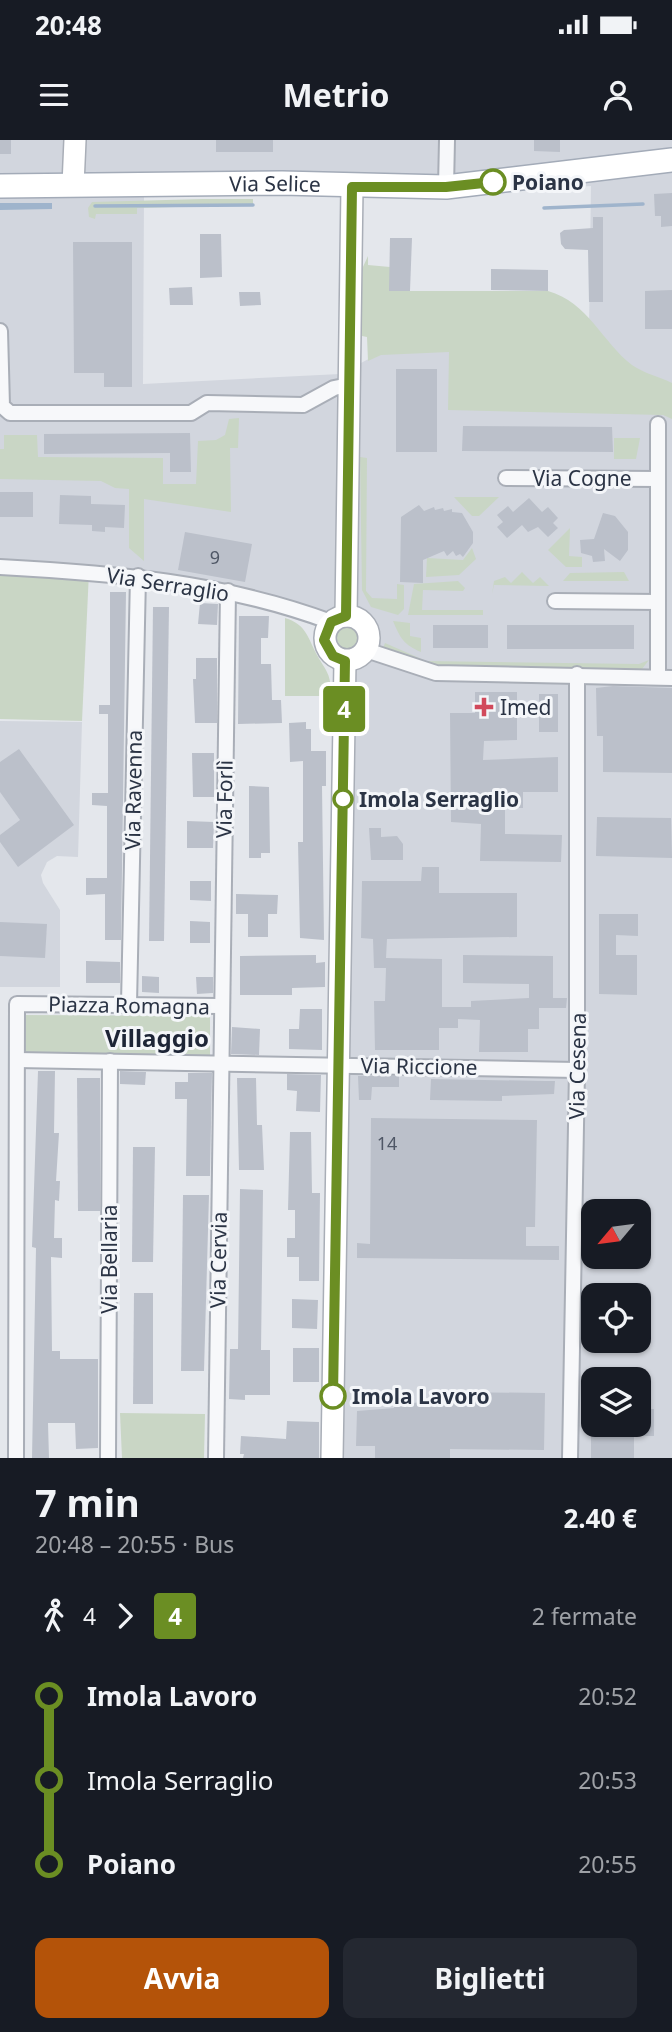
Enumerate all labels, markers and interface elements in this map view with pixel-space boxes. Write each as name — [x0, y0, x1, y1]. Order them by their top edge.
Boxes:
text: 20:48 — [35, 7, 102, 43]
text: Metrio — [282, 73, 390, 116]
icon: menu — [35, 76, 73, 114]
icon: person — [599, 76, 637, 114]
place label: Poiano — [512, 168, 584, 196]
street label: Via Selice — [229, 169, 321, 198]
marker: Poiano — [480, 169, 506, 195]
street label: Via Cogne — [533, 464, 631, 492]
house number: 9 — [210, 545, 220, 569]
street label: Via Serraglio — [105, 560, 231, 608]
line badge: 4 — [321, 686, 367, 732]
text: 4 — [337, 692, 351, 725]
place label: Imed — [500, 693, 552, 721]
marker: Imed — [474, 697, 494, 717]
street label: Via Ravenna — [118, 730, 148, 850]
street label: Via Forlì — [209, 760, 239, 838]
place label: Imola Serraglio — [359, 785, 519, 813]
marker: Imola Serraglio — [333, 789, 353, 809]
street label: Piazza Romagna — [48, 990, 210, 1020]
street label: Via Cesena — [562, 1012, 592, 1120]
district label: Villaggio — [105, 1021, 209, 1054]
street label: Via Riccione — [360, 1051, 478, 1081]
house number: 14 — [377, 1131, 397, 1155]
north arrow — [581, 1199, 651, 1269]
map controls — [581, 1199, 651, 1437]
street label: Via Bellaria — [95, 1204, 123, 1314]
street label: Via Cervia — [203, 1211, 233, 1309]
button: locate — [581, 1283, 651, 1353]
button: layers — [581, 1367, 651, 1437]
place label: Imola Lavoro — [352, 1382, 490, 1410]
marker: Imola Lavoro — [320, 1383, 346, 1409]
text: 7 min — [35, 1476, 140, 1528]
text: 2.40 € — [563, 1500, 637, 1536]
text: 20:48 – 20:55 · Bus — [35, 1528, 234, 1560]
icon: walk — [35, 1597, 73, 1635]
icon: forward — [106, 1597, 144, 1635]
text: 4 — [168, 1599, 182, 1632]
text: 4 — [83, 1600, 96, 1632]
text: 2 fermate — [532, 1600, 637, 1632]
text: Imola Lavoro — [87, 1678, 257, 1714]
text: 20:52 — [578, 1680, 637, 1712]
text: Imola Serraglio — [87, 1762, 274, 1798]
text: 20:53 — [578, 1764, 637, 1796]
text: Poiano — [87, 1846, 176, 1882]
text: 20:55 — [578, 1848, 637, 1880]
button: Avvia — [35, 1938, 329, 2018]
button: Biglietti — [343, 1938, 637, 2018]

